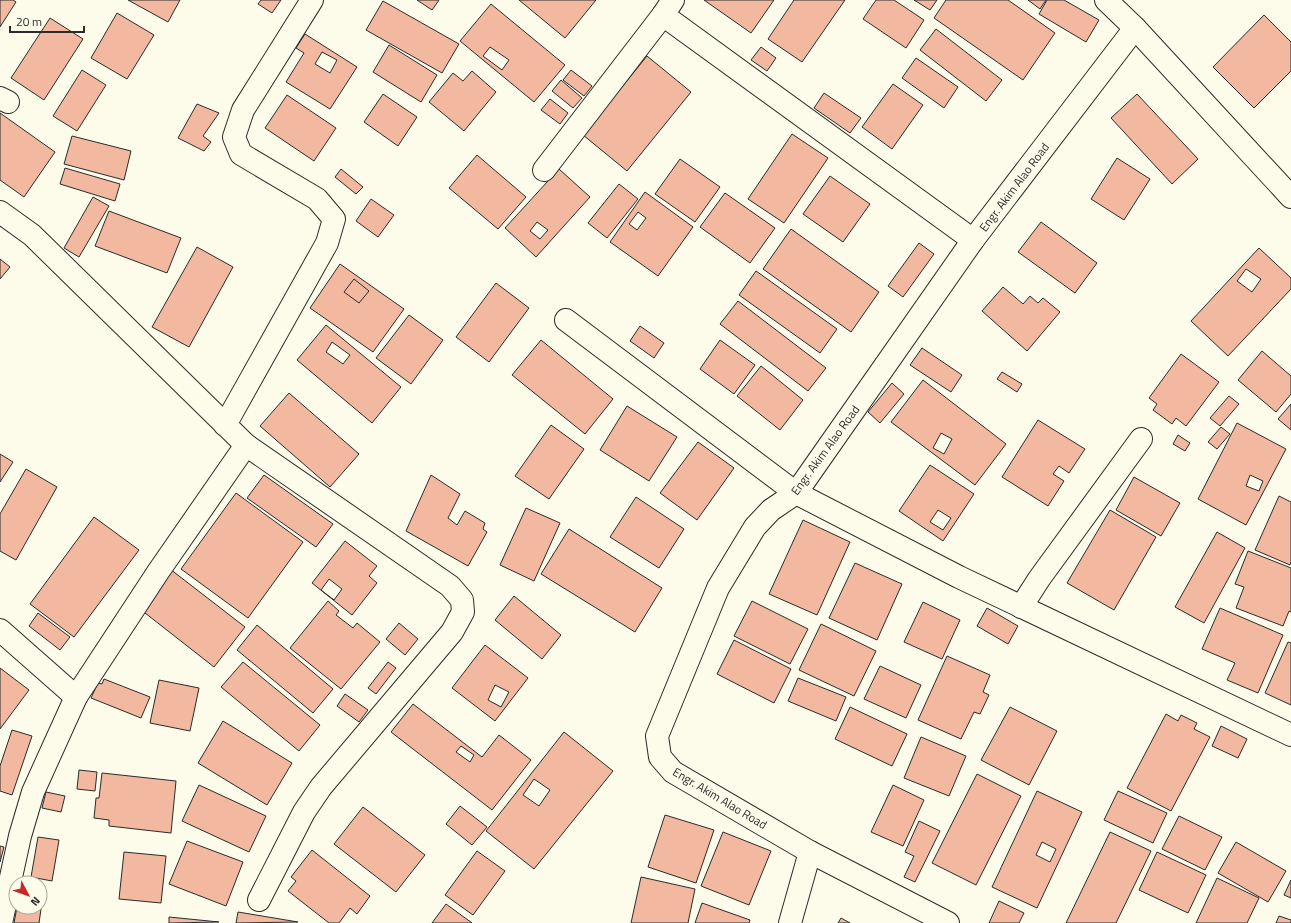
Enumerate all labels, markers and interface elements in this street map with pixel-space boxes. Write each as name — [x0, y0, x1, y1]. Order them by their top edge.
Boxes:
scale bar — [10, 8, 84, 34]
text: 20 m — [16, 12, 42, 31]
street label: Engr. Akim Alao Road — [974, 139, 1054, 235]
street label: Engr. Akim Alao Road — [786, 401, 864, 499]
street label: Engr. Akim Alao Road — [669, 762, 771, 834]
north arrow — [8, 875, 48, 915]
text: N — [27, 893, 44, 910]

